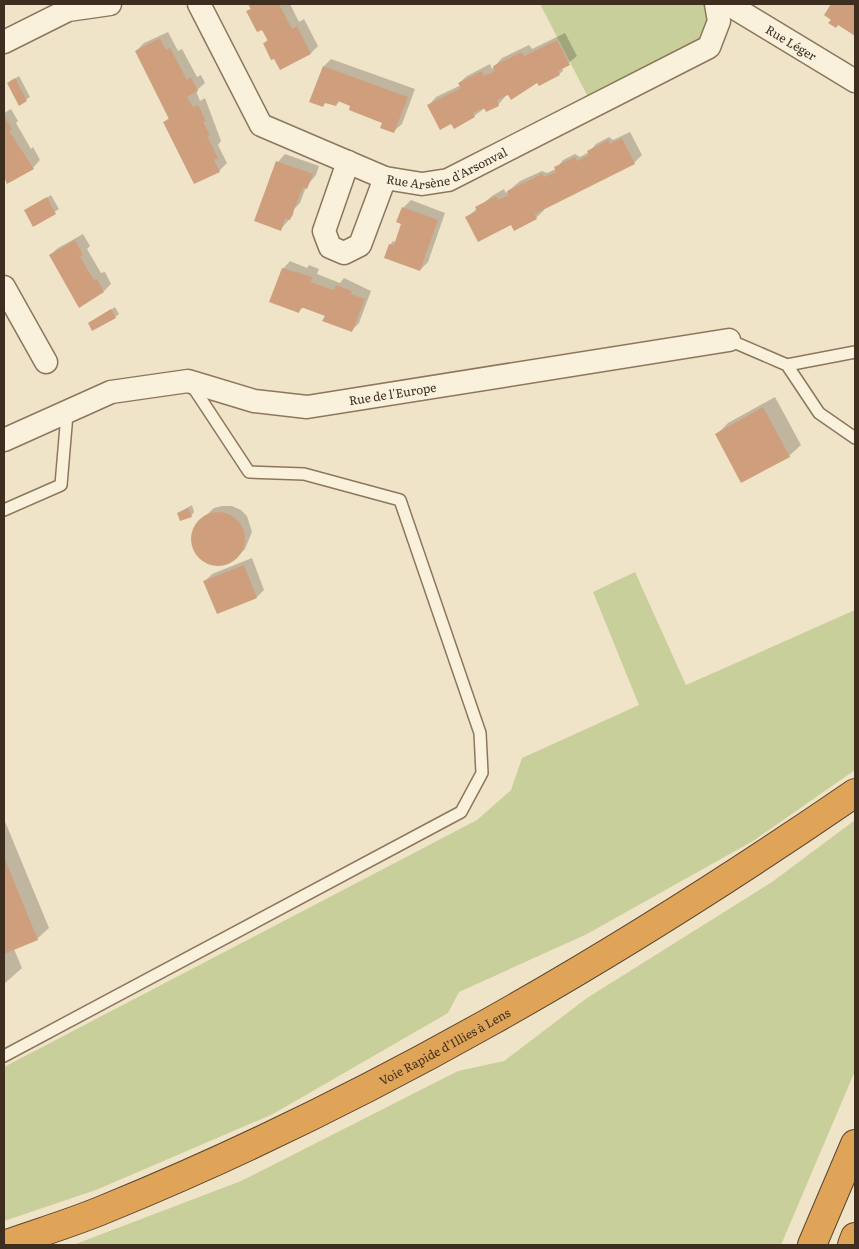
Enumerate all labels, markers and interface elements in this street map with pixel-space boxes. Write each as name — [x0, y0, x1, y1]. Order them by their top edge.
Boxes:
street label: Rue Léger — [762, 20, 820, 65]
street label: Rue Arsène d'Arsonval — [385, 142, 510, 193]
street label: Rue de l'Europe — [347, 378, 438, 409]
street label: Voie Rapide d’Illies à Lens — [376, 1003, 514, 1089]

